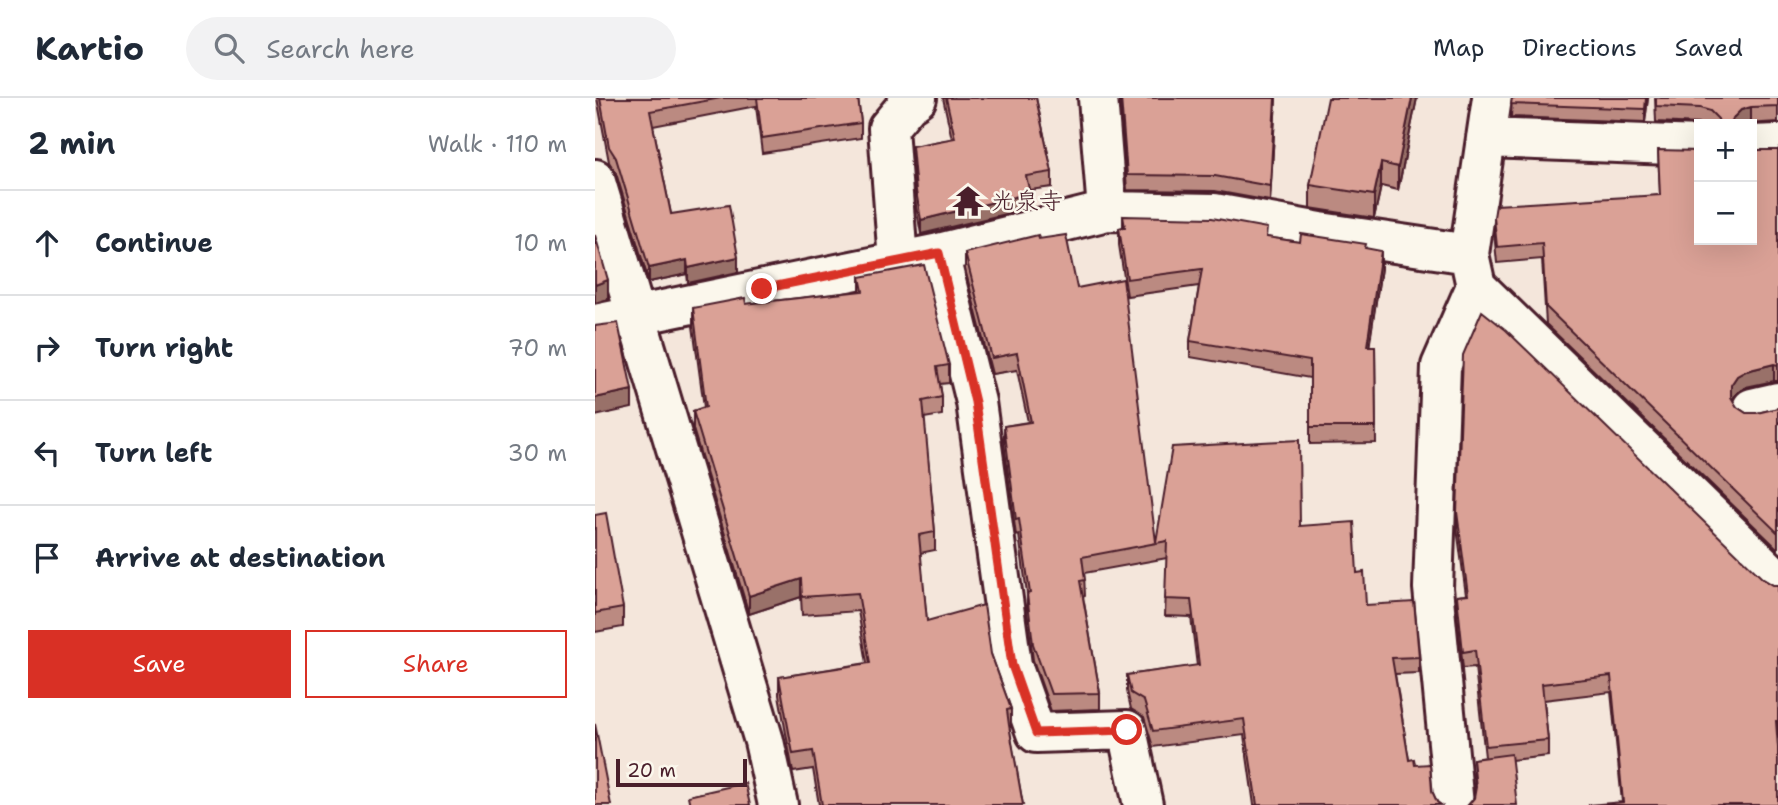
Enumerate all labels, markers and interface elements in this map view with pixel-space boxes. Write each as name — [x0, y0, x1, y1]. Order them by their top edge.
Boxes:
search box — [186, 17, 676, 80]
text: Kartio — [35, 26, 144, 71]
icon: search — [210, 29, 248, 67]
text: Search here — [266, 31, 415, 66]
text: Map — [1433, 32, 1484, 64]
text: Directions — [1522, 32, 1637, 64]
text: Saved — [1675, 32, 1743, 64]
map controls — [1694, 119, 1757, 245]
button: + — [1694, 119, 1757, 182]
text: 2 min — [28, 123, 115, 164]
text: Walk · 110 m — [428, 129, 567, 159]
button: − — [1694, 182, 1757, 245]
temple icon: 光泉寺 — [951, 184, 985, 218]
place label: 光泉寺 — [991, 185, 1063, 217]
icon: ahead — [28, 224, 66, 262]
text: Continue — [95, 225, 213, 260]
text: 10 m — [514, 228, 567, 258]
route end — [746, 273, 777, 304]
icon: right — [28, 329, 66, 367]
text: Turn right — [95, 330, 233, 365]
text: 70 m — [508, 333, 567, 363]
icon: left — [28, 434, 66, 472]
text: Turn left — [95, 435, 212, 470]
text: 30 m — [508, 438, 567, 468]
icon: arrive — [28, 539, 66, 577]
text: Arrive at destination — [95, 540, 385, 575]
button: Save — [28, 630, 291, 698]
button: Share — [305, 630, 567, 698]
route start — [1111, 714, 1142, 745]
scale bar — [616, 756, 747, 788]
text: 20 m — [627, 758, 676, 783]

